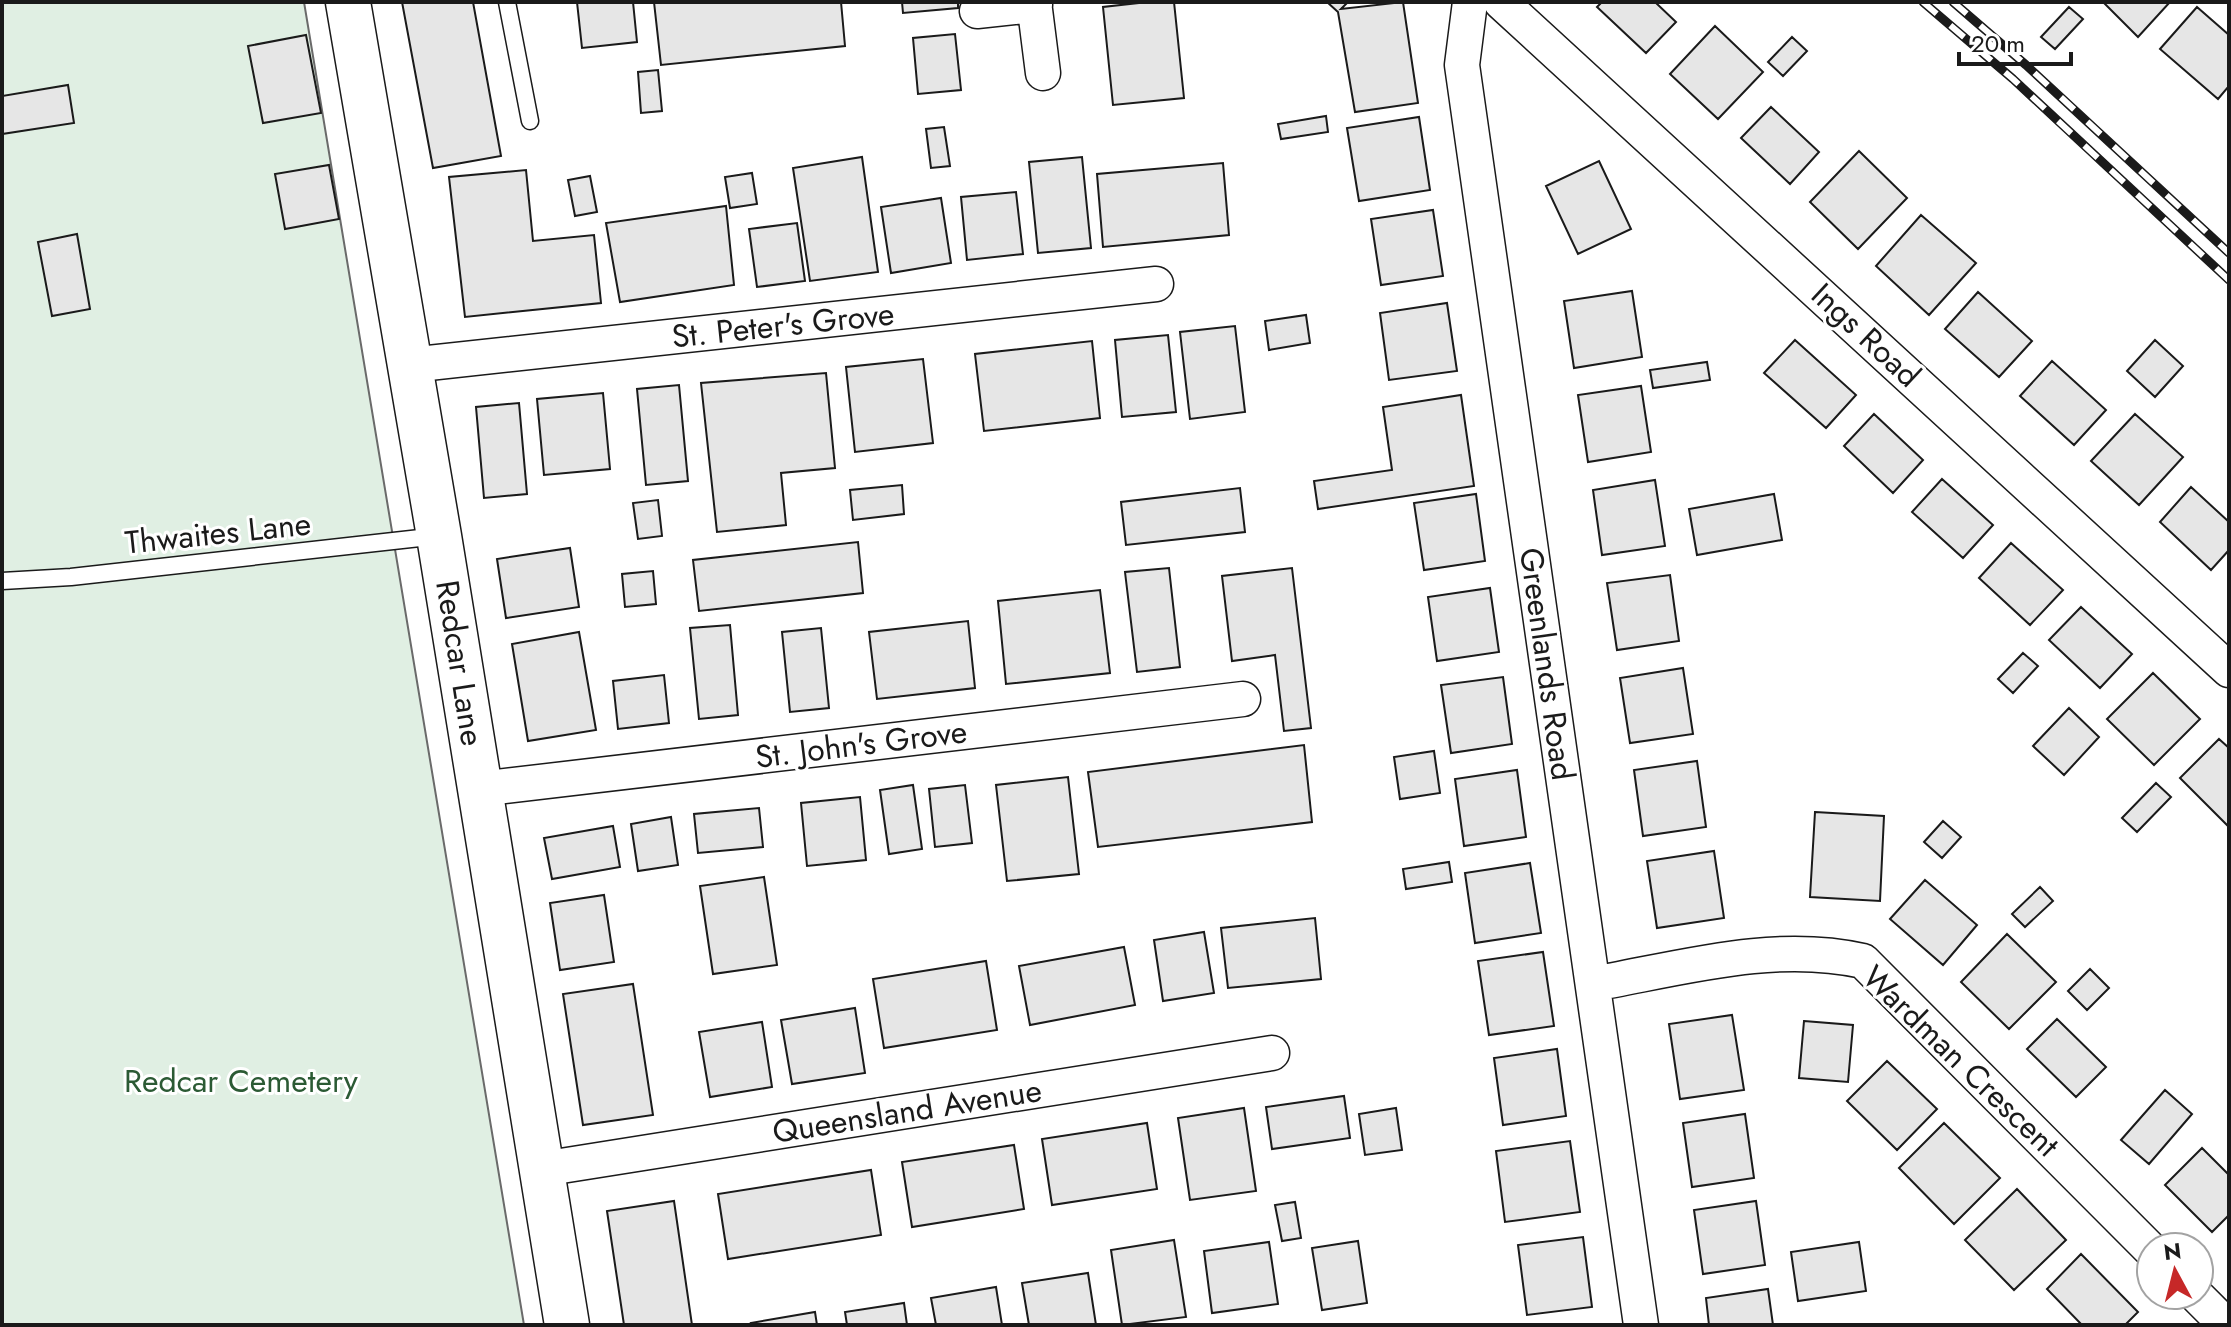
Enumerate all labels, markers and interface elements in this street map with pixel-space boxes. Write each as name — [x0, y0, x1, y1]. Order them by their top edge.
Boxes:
scale bar — [1959, 16, 2071, 66]
text: 20 m — [1971, 26, 2025, 61]
street label: Ings Road — [1801, 272, 1931, 398]
street label: St. Peter's Grove — [670, 290, 896, 360]
street label: Thwaites Lane — [123, 500, 313, 566]
street label: Greenlands Road — [1508, 545, 1586, 783]
street label: Redcar Lane — [424, 577, 496, 749]
street label: St. John's Grove — [752, 708, 970, 780]
street label: Wardman Crescent — [1852, 955, 2070, 1167]
park label: Redcar Cemetery — [124, 1058, 359, 1104]
street label: Queensland Avenue — [769, 1067, 1045, 1155]
north arrow — [2135, 1231, 2215, 1311]
text: N — [2162, 1234, 2183, 1268]

